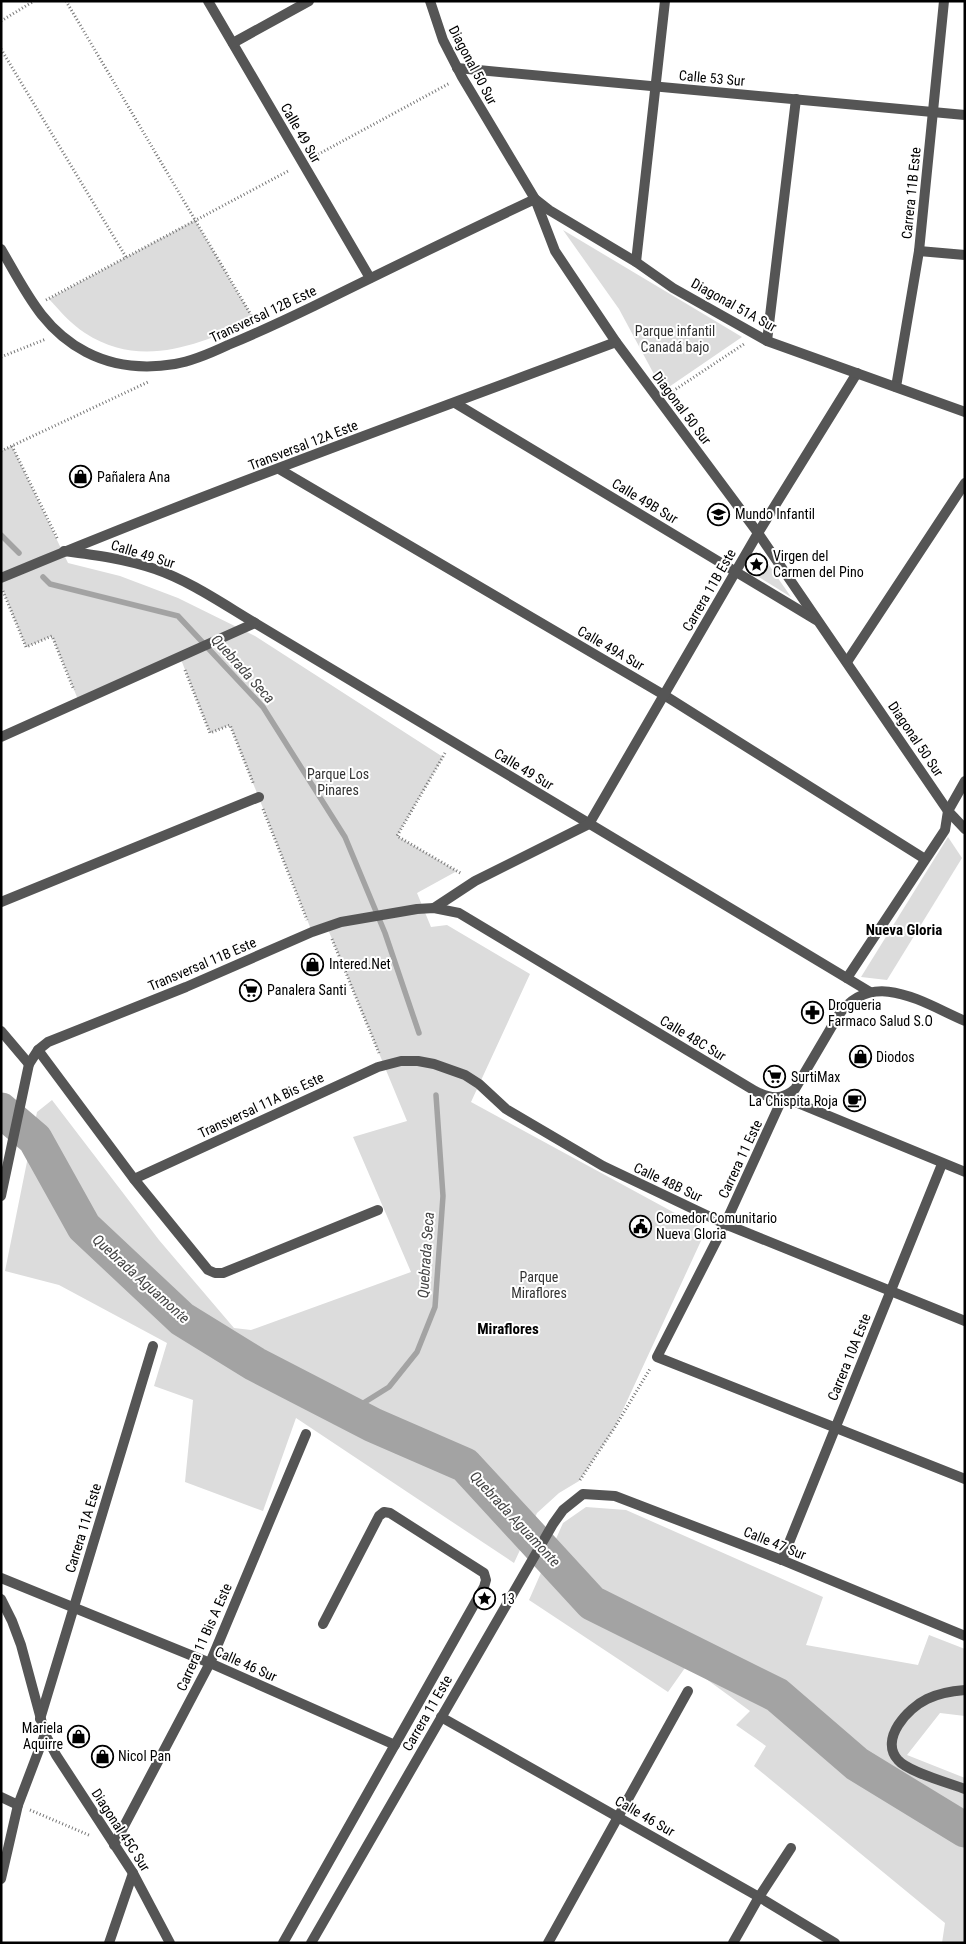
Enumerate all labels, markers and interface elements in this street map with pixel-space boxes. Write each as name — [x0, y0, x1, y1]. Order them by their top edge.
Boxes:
street label: Diagonal 50 Sur — [445, 23, 501, 107]
street label: Calle 53 Sur — [678, 67, 746, 89]
street label: Calle 49 Sur — [278, 100, 324, 166]
street label: Carrera 11B Este — [898, 146, 924, 240]
street label: Diagonal 51A Sur — [689, 275, 779, 335]
street label: Transversal 12B Este — [207, 282, 319, 346]
park label: Parque infantil Canadá bajo — [635, 323, 715, 355]
street label: Diagonal 50 Sur — [649, 368, 715, 448]
street label: Transversal 12A Este — [246, 417, 360, 473]
shop icon: Pañalera Ana — [69, 465, 93, 489]
place label: Pañalera Ana — [97, 469, 170, 485]
street label: Calle 49B Sur — [609, 475, 681, 527]
school or university icon: Mundo Infantil — [707, 502, 731, 526]
place label: Mundo Infantil — [735, 506, 815, 522]
street label: Calle 49 Sur — [109, 537, 177, 571]
street label: Carrera 11B Este — [679, 546, 739, 634]
place label: Virgen del Carmen del Pino — [773, 548, 864, 580]
place icon: Virgen del Carmen del Pino — [745, 552, 769, 576]
street label: Calle 49A Sur — [575, 623, 647, 673]
water label: Quebrada Seca — [207, 631, 279, 707]
street label: Diagonal 50 Sur — [885, 698, 947, 780]
street label: Calle 49 Sur — [492, 745, 556, 793]
park label: Parque Los Pinares — [307, 766, 369, 798]
district label: Nueva Gloria — [866, 921, 942, 939]
street label: Transversal 11B Este — [146, 934, 259, 994]
shop icon: Intered.Net — [301, 952, 325, 976]
place label: Intered.Net — [329, 956, 391, 972]
supermarket icon: Panalera Santi — [239, 978, 263, 1002]
place label: Panalera Santi — [267, 982, 347, 998]
place label: Drogueria Farmaco Salud S.O — [828, 997, 933, 1029]
pharmacy icon: Drogueria Farmaco Salud S.O — [800, 1001, 824, 1025]
street label: Calle 48C Sur — [657, 1012, 729, 1064]
shop icon: Diodos — [848, 1045, 872, 1069]
place label: Diodos — [876, 1049, 915, 1065]
supermarket icon: SurtiMax — [763, 1065, 787, 1089]
street label: Transversal 11A Bis Este — [196, 1069, 327, 1141]
place label: SurtiMax — [791, 1069, 840, 1085]
cafe icon: La Chispita Roja — [842, 1089, 866, 1113]
place label: La Chispita Roja — [749, 1093, 838, 1109]
street label: Carrera 11 Este — [715, 1117, 765, 1201]
street label: Calle 48B Sur — [631, 1159, 705, 1205]
place label: Comedor Comunitario Nueva Gloria — [656, 1210, 777, 1242]
water label: Quebrada Seca — [414, 1211, 438, 1299]
public building icon: Comedor Comunitario Nueva Gloria — [628, 1214, 652, 1238]
water label: Quebrada Aguamonte — [89, 1231, 193, 1327]
park label: Parque Miraflores — [511, 1269, 567, 1301]
street label: Carrera 10A Este — [824, 1311, 874, 1403]
district label: Miraflores — [477, 1320, 539, 1338]
water label: Quebrada Aguamonte — [466, 1467, 564, 1571]
street label: Carrera 11A Este — [62, 1481, 104, 1575]
street label: Calle 47 Sur — [741, 1523, 809, 1563]
street label: Carrera 11 Bis A Este — [173, 1580, 235, 1693]
place icon: 13 — [473, 1587, 497, 1611]
place label: 13 — [501, 1591, 515, 1607]
street label: Calle 46 Sur — [213, 1643, 279, 1685]
street label: Carrera 11 Este — [399, 1672, 455, 1754]
place label: Mariela Aquirre — [22, 1720, 63, 1752]
shop icon: Mariela Aquirre — [67, 1724, 91, 1748]
shop icon: Nicol Pan — [90, 1744, 114, 1768]
place label: Nicol Pan — [118, 1748, 171, 1764]
street label: Diagonal 45C Sur — [88, 1786, 154, 1874]
street label: Calle 46 Sur — [612, 1793, 678, 1839]

